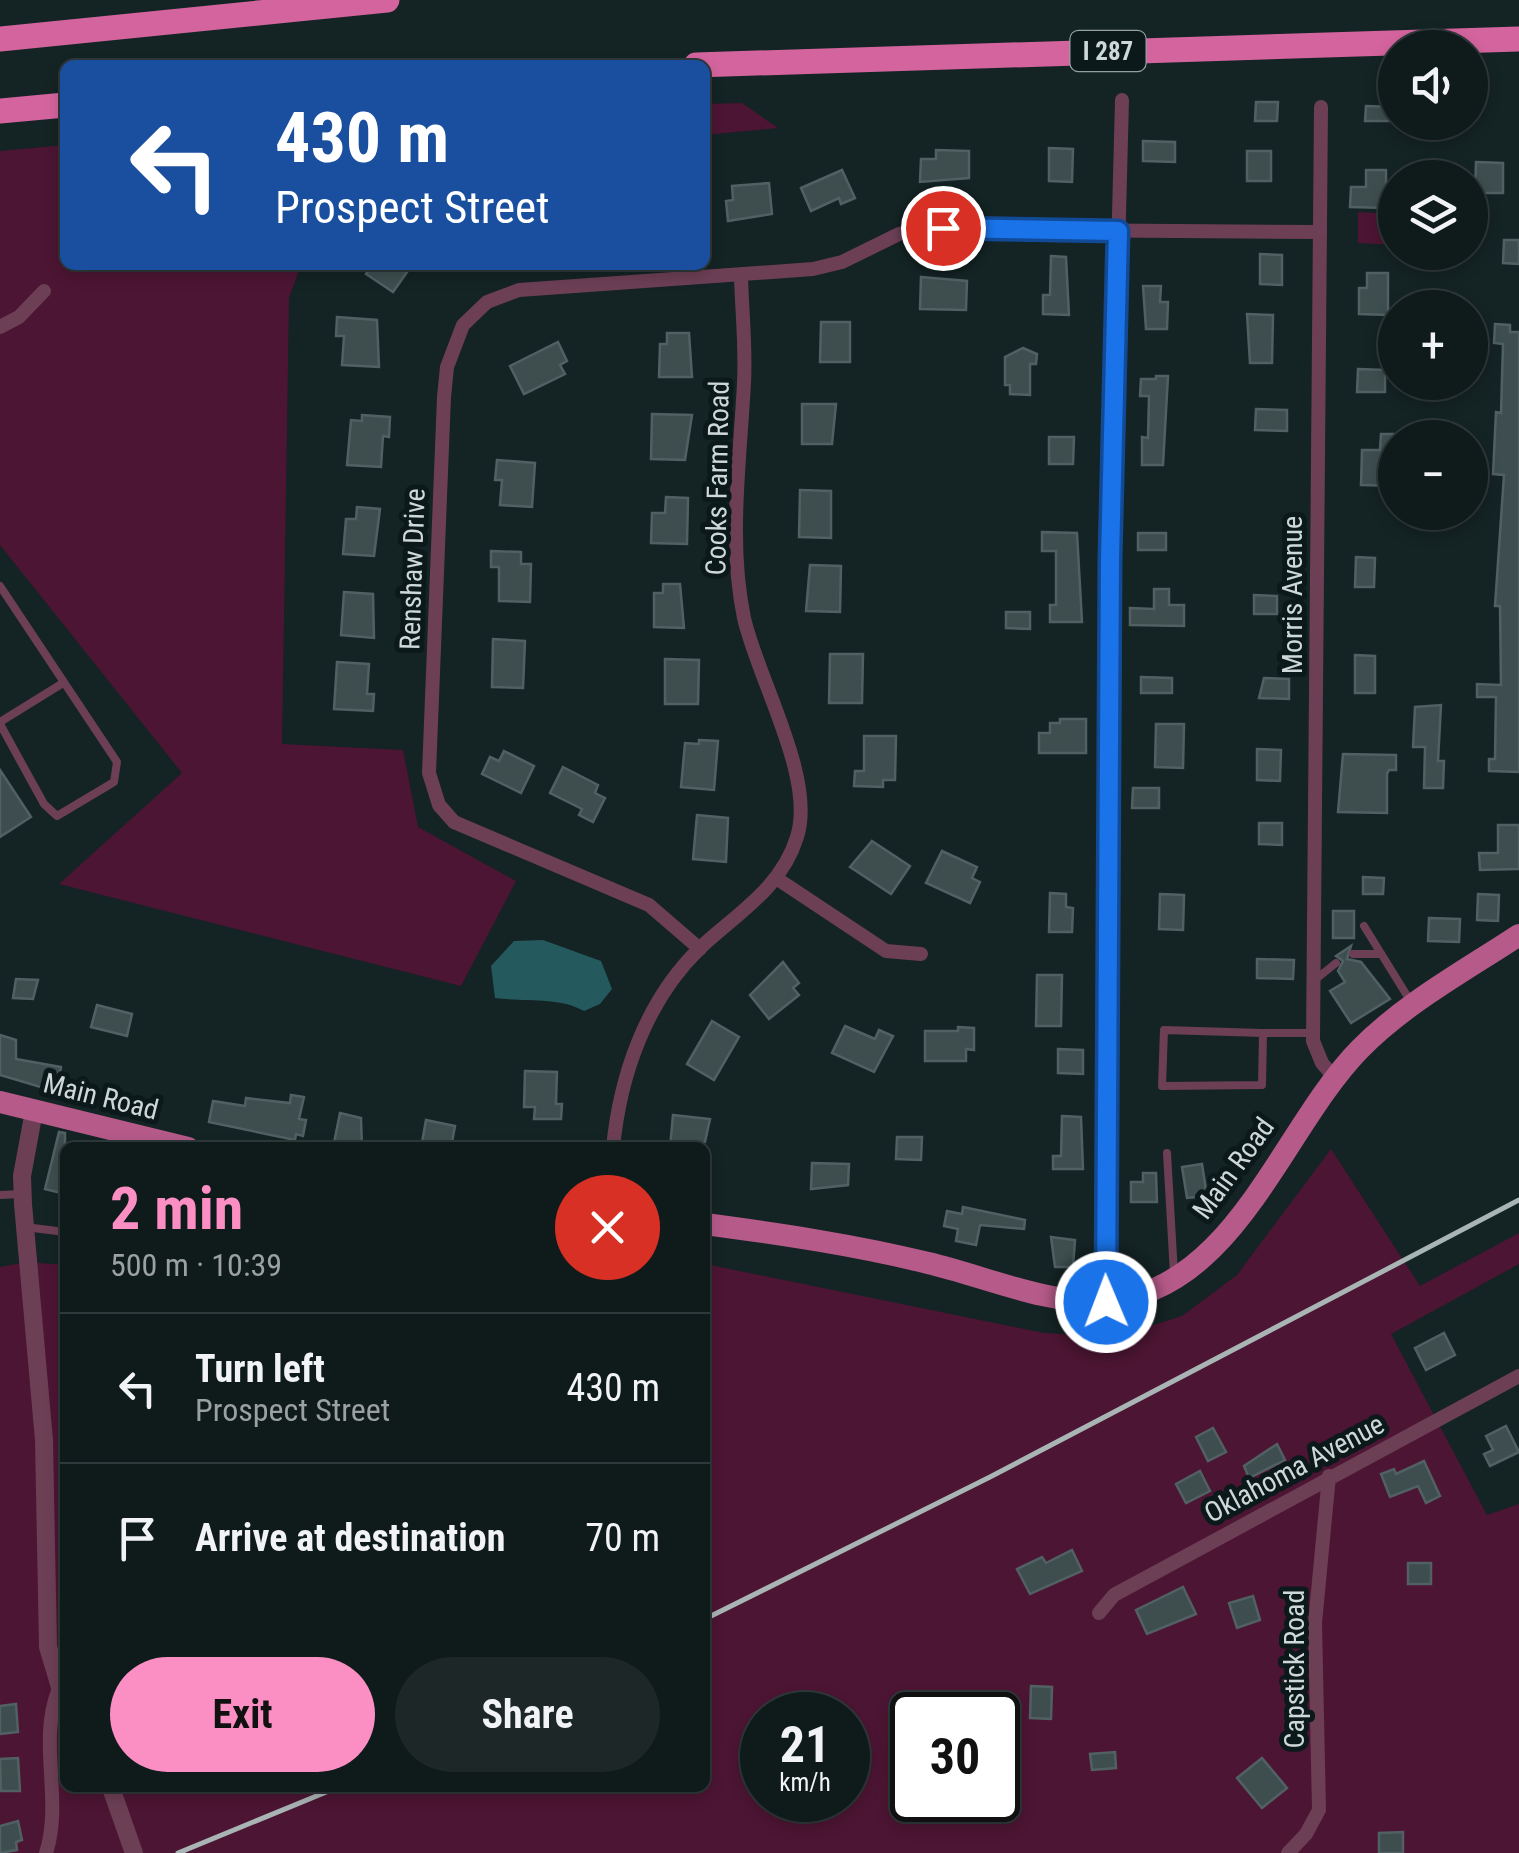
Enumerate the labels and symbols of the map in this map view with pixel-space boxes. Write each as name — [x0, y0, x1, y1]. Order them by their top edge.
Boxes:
road number: I 287 — [1070, 31, 1146, 71]
pin — [901, 186, 986, 271]
street label: Cooks Farm Road — [699, 381, 736, 576]
street label: Renshaw Drive — [393, 488, 432, 650]
street label: Morris Avenue — [1276, 516, 1309, 674]
street label: Main Road — [40, 1066, 162, 1127]
street label: Main Road — [1186, 1111, 1281, 1225]
position arrow — [1054, 1250, 1158, 1354]
street label: Oklahoma Avenue — [1199, 1407, 1390, 1530]
street label: Capstick Road — [1278, 1590, 1311, 1748]
speed limit sign: 30 — [890, 1692, 1020, 1822]

